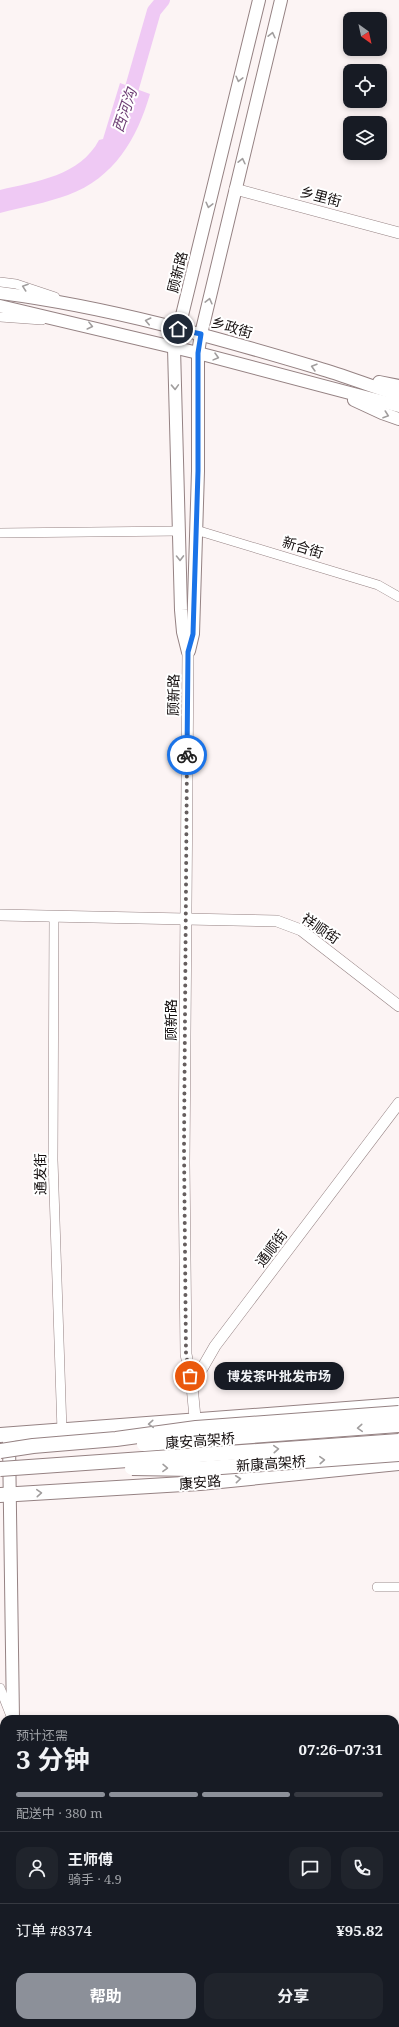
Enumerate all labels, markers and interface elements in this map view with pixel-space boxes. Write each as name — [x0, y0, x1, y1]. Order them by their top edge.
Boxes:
north arrow — [343, 12, 387, 56]
map controls — [343, 12, 387, 160]
one-way arrow — [268, 31, 276, 38]
button: locate — [343, 64, 387, 108]
one-way arrow — [236, 76, 244, 82]
water label: 西河沟 — [107, 84, 141, 135]
button: layers — [343, 116, 387, 160]
one-way arrow — [238, 158, 246, 164]
street label: 乡里街 — [298, 181, 344, 211]
one-way arrow — [205, 202, 213, 208]
street label: 顾新路 — [163, 249, 191, 295]
one-way arrow — [22, 283, 29, 292]
one-way arrow — [204, 298, 212, 304]
pin — [161, 312, 195, 346]
street label: 乡政街 — [209, 312, 255, 342]
one-way arrow — [145, 318, 151, 326]
icon: home — [167, 318, 189, 340]
one-way arrow — [86, 321, 93, 330]
one-way arrow — [213, 353, 219, 361]
one-way arrow — [310, 363, 317, 372]
one-way arrow — [171, 384, 179, 390]
one-way arrow — [383, 410, 390, 418]
street label: 新合街 — [280, 532, 326, 562]
one-way arrow — [176, 555, 184, 561]
street label: 顾新路 — [163, 674, 183, 716]
courier — [167, 735, 207, 775]
icon: bike — [176, 744, 198, 766]
street label: 祥顺街 — [298, 908, 344, 948]
street label: 顾新路 — [161, 999, 180, 1041]
street label: 通发街 — [30, 1153, 50, 1195]
street label: 通顺街 — [251, 1226, 291, 1270]
pin — [173, 1359, 207, 1393]
callout: 博发茶叶批发市场 — [214, 1362, 344, 1390]
icon: bag — [179, 1365, 201, 1387]
text: 博发茶叶批发市场 — [227, 1367, 331, 1385]
one-way arrow — [148, 1419, 154, 1428]
one-way arrow — [357, 1423, 363, 1432]
street label: 康安高架桥 — [164, 1428, 236, 1452]
one-way arrow — [273, 1445, 279, 1454]
street label: 新康高架桥 — [235, 1451, 307, 1475]
one-way arrow — [319, 1455, 326, 1464]
one-way arrow — [162, 1464, 168, 1472]
street label: 康安路 — [178, 1471, 222, 1493]
one-way arrow — [235, 1475, 241, 1484]
one-way arrow — [36, 1489, 42, 1498]
text: 预计还需 — [16, 1726, 68, 1744]
text: 07:26–07:31 — [299, 1739, 383, 1759]
text: 3 分钟 — [16, 1741, 89, 1777]
text: 配送中 · 380 m — [16, 1804, 102, 1822]
button: person — [16, 1847, 58, 1889]
button: chat — [289, 1847, 331, 1889]
button: phone — [341, 1847, 383, 1889]
text: 王师傅 — [68, 1849, 113, 1869]
text: 骑手 · 4.9 — [68, 1870, 122, 1888]
text: 订单 #8374 — [16, 1920, 92, 1940]
text: ¥95.82 — [336, 1920, 383, 1940]
button: 帮助 — [16, 1973, 196, 2019]
button: 分享 — [204, 1973, 383, 2019]

